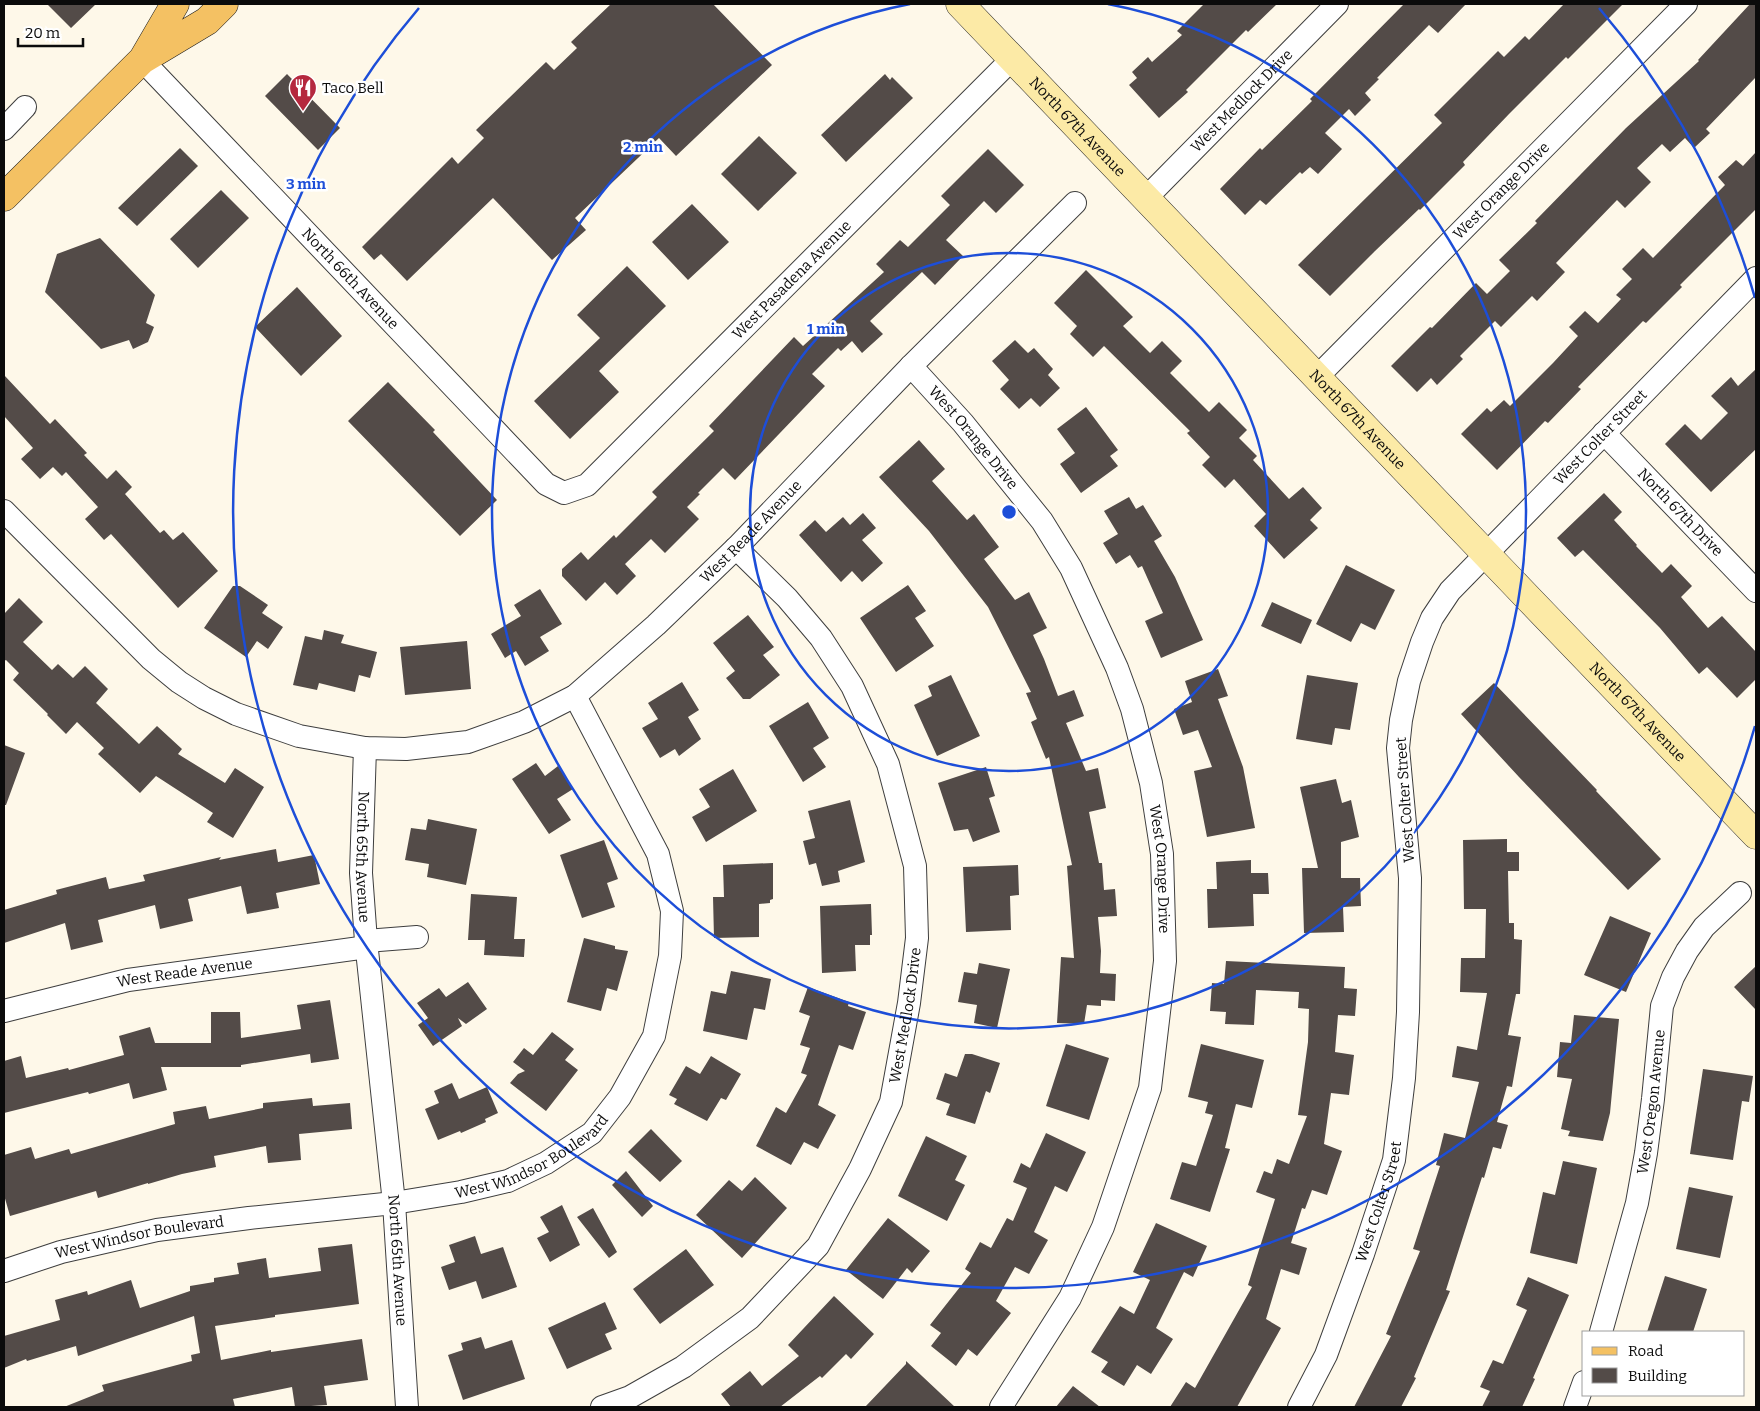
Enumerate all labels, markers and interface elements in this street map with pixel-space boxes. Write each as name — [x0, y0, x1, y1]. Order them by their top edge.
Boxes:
scale bar — [18, 15, 82, 47]
text: 20 m — [25, 24, 61, 42]
street label: West Medlock Drive — [1187, 46, 1296, 156]
restaurant icon: Taco Bell — [288, 73, 318, 112]
street label: North 67th Avenue — [1026, 73, 1129, 180]
place label: Taco Bell — [322, 79, 384, 97]
text: 2 min — [623, 138, 663, 156]
street label: West Orange Drive — [1449, 138, 1553, 243]
text: 3 min — [286, 175, 326, 193]
street label: West Pasadena Avenue — [729, 216, 855, 343]
street label: North 66th Avenue — [298, 224, 403, 333]
text: 1 min — [807, 320, 845, 338]
street label: North 67th Avenue — [1306, 366, 1409, 473]
street label: West Orange Drive — [925, 382, 1022, 493]
street label: West Colter Street — [1550, 386, 1651, 489]
street label: North 67th Drive — [1634, 464, 1727, 560]
street label: West Reade Avenue — [696, 476, 805, 587]
centre of rings — [1000, 503, 1018, 521]
street label: North 67th Avenue — [1586, 658, 1690, 765]
street label: West Colter Street — [1392, 736, 1418, 863]
street label: North 65th Avenue — [352, 791, 374, 923]
street label: West Orange Drive — [1145, 803, 1173, 934]
street label: West Medlock Drive — [886, 947, 925, 1085]
street label: West Reade Avenue — [115, 954, 254, 991]
street label: West Oregon Avenue — [1633, 1029, 1669, 1176]
street label: West Windsor Boulevard — [453, 1111, 612, 1202]
street label: West Colter Street — [1352, 1140, 1405, 1265]
street label: North 65th Avenue — [384, 1194, 411, 1326]
street label: West Windsor Boulevard — [53, 1212, 225, 1262]
legend — [1582, 1331, 1745, 1396]
text: Road — [1628, 1342, 1663, 1360]
text: Building — [1628, 1367, 1687, 1385]

